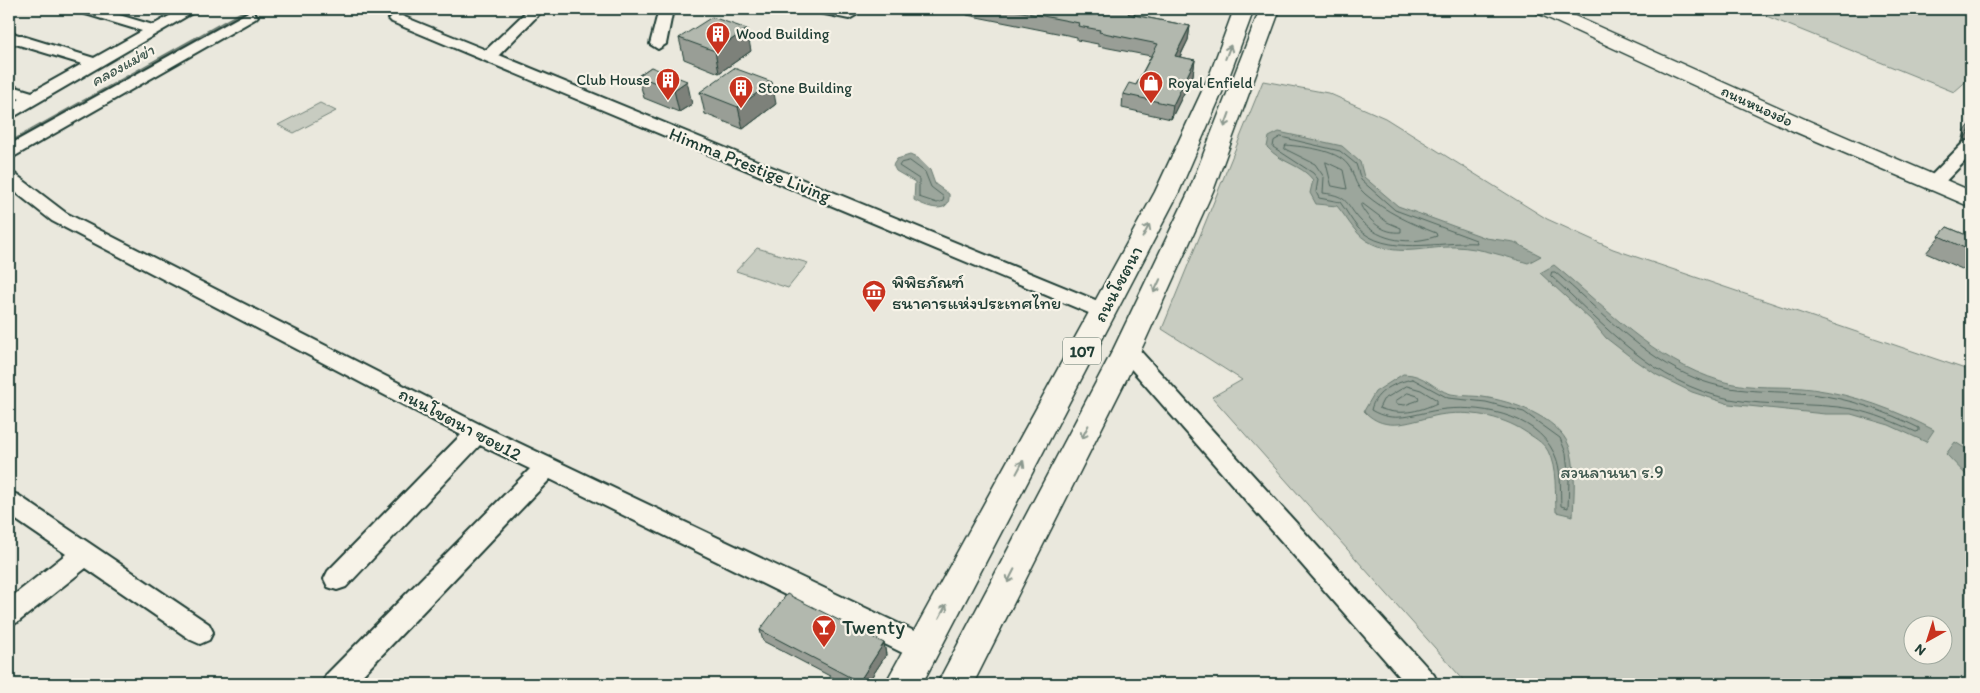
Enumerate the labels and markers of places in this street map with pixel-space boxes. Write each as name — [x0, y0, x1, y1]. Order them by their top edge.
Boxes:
building icon: Wood Building — [705, 21, 731, 55]
place label: Wood Building — [736, 25, 830, 43]
building icon: Club House — [655, 67, 681, 101]
shop icon: Royal Enfield — [1138, 70, 1164, 104]
place label: Club House — [576, 71, 650, 89]
place label: Royal Enfield — [1168, 74, 1253, 92]
building icon: Stone Building — [728, 75, 754, 109]
place label: Stone Building — [758, 79, 852, 97]
place label: พิพิธภัณฑ์ ธนาคารแห่งประเทศไทย — [892, 271, 1061, 314]
museum icon: พิพิธภัณฑ์ ธนาคารแห่งประเทศไทย — [861, 279, 887, 313]
bar icon: Twenty — [811, 614, 837, 648]
place label: Twenty — [842, 614, 905, 639]

